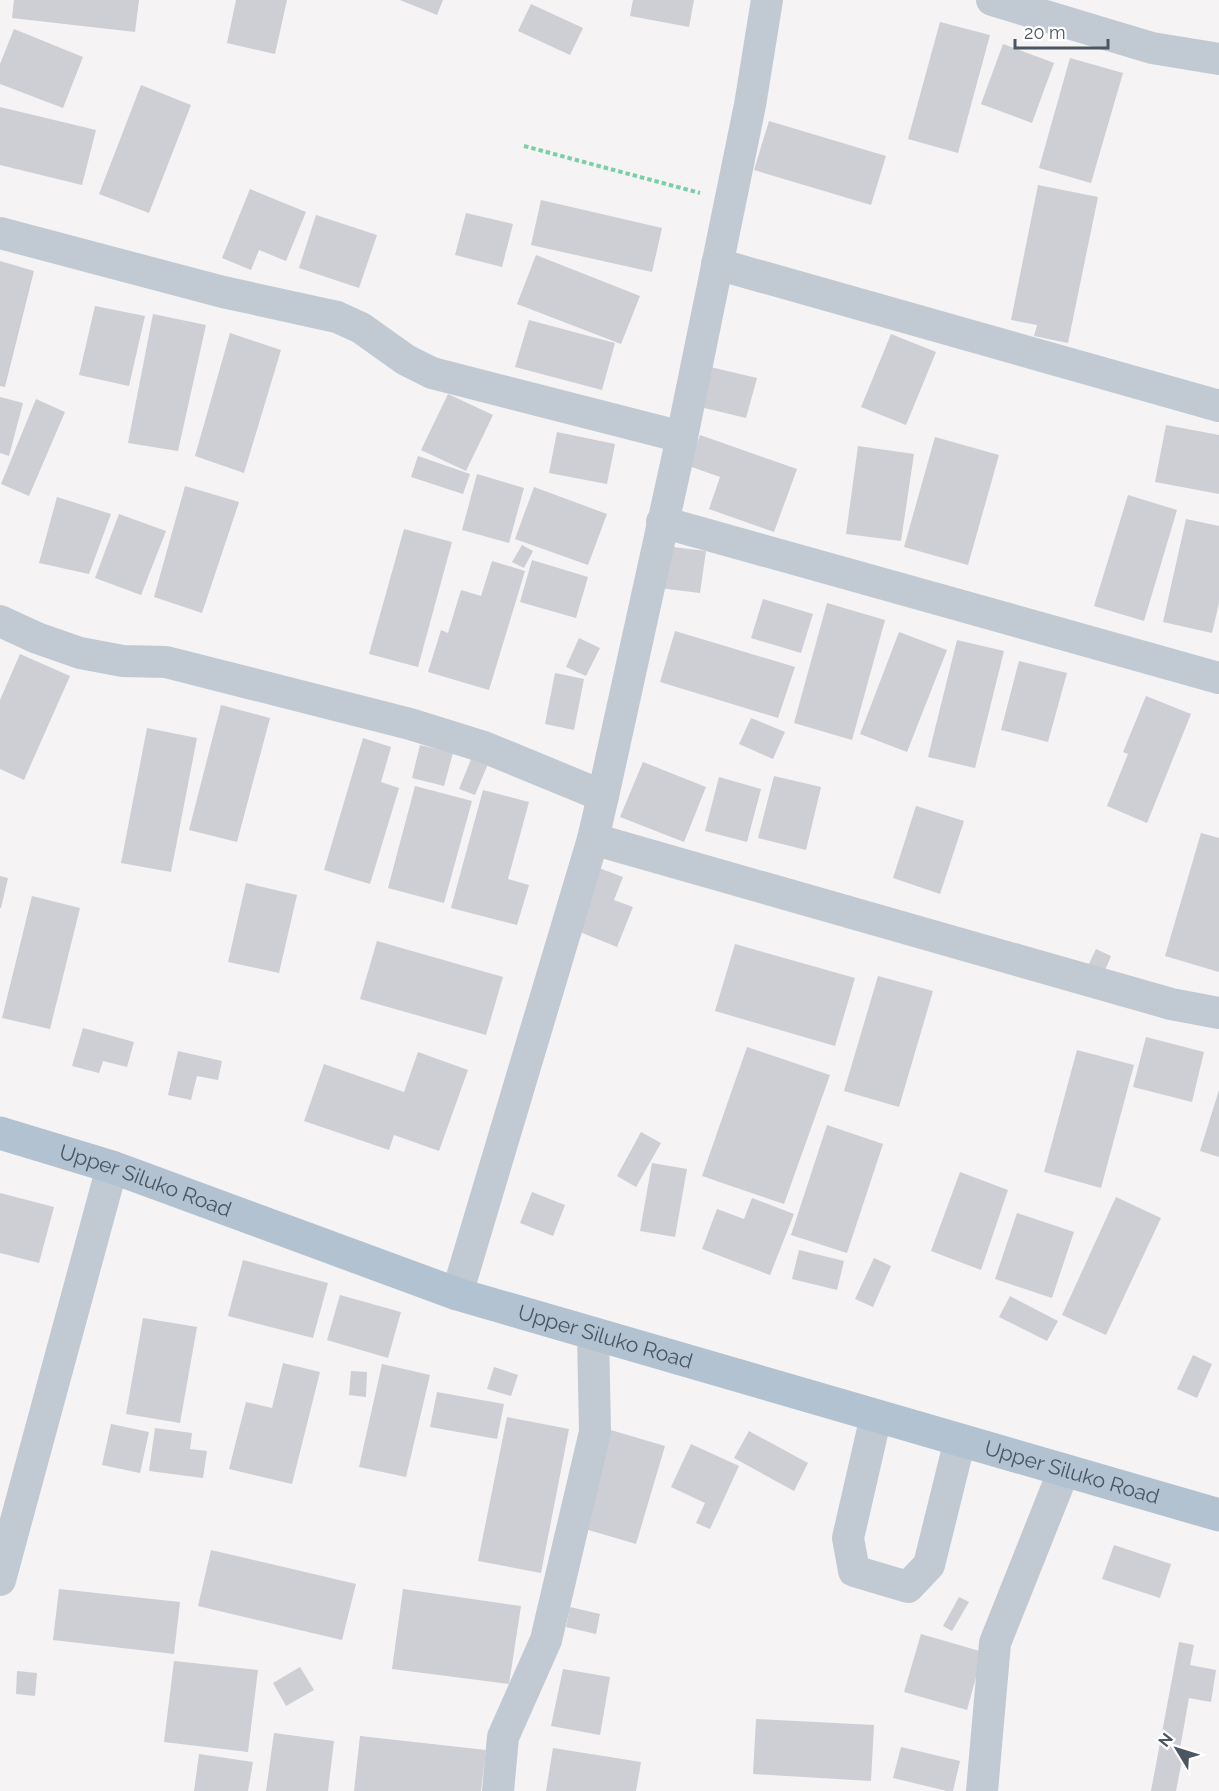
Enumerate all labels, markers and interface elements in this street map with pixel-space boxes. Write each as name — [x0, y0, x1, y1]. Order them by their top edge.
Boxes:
scale bar — [1015, 12, 1108, 50]
text: 20 m — [1024, 22, 1066, 43]
street label: Upper Siluko Road — [56, 1139, 235, 1222]
street label: Upper Siluko Road — [515, 1299, 696, 1374]
street label: Upper Siluko Road — [982, 1435, 1162, 1509]
north arrow — [1147, 1719, 1207, 1779]
text: N — [1154, 1729, 1177, 1751]

